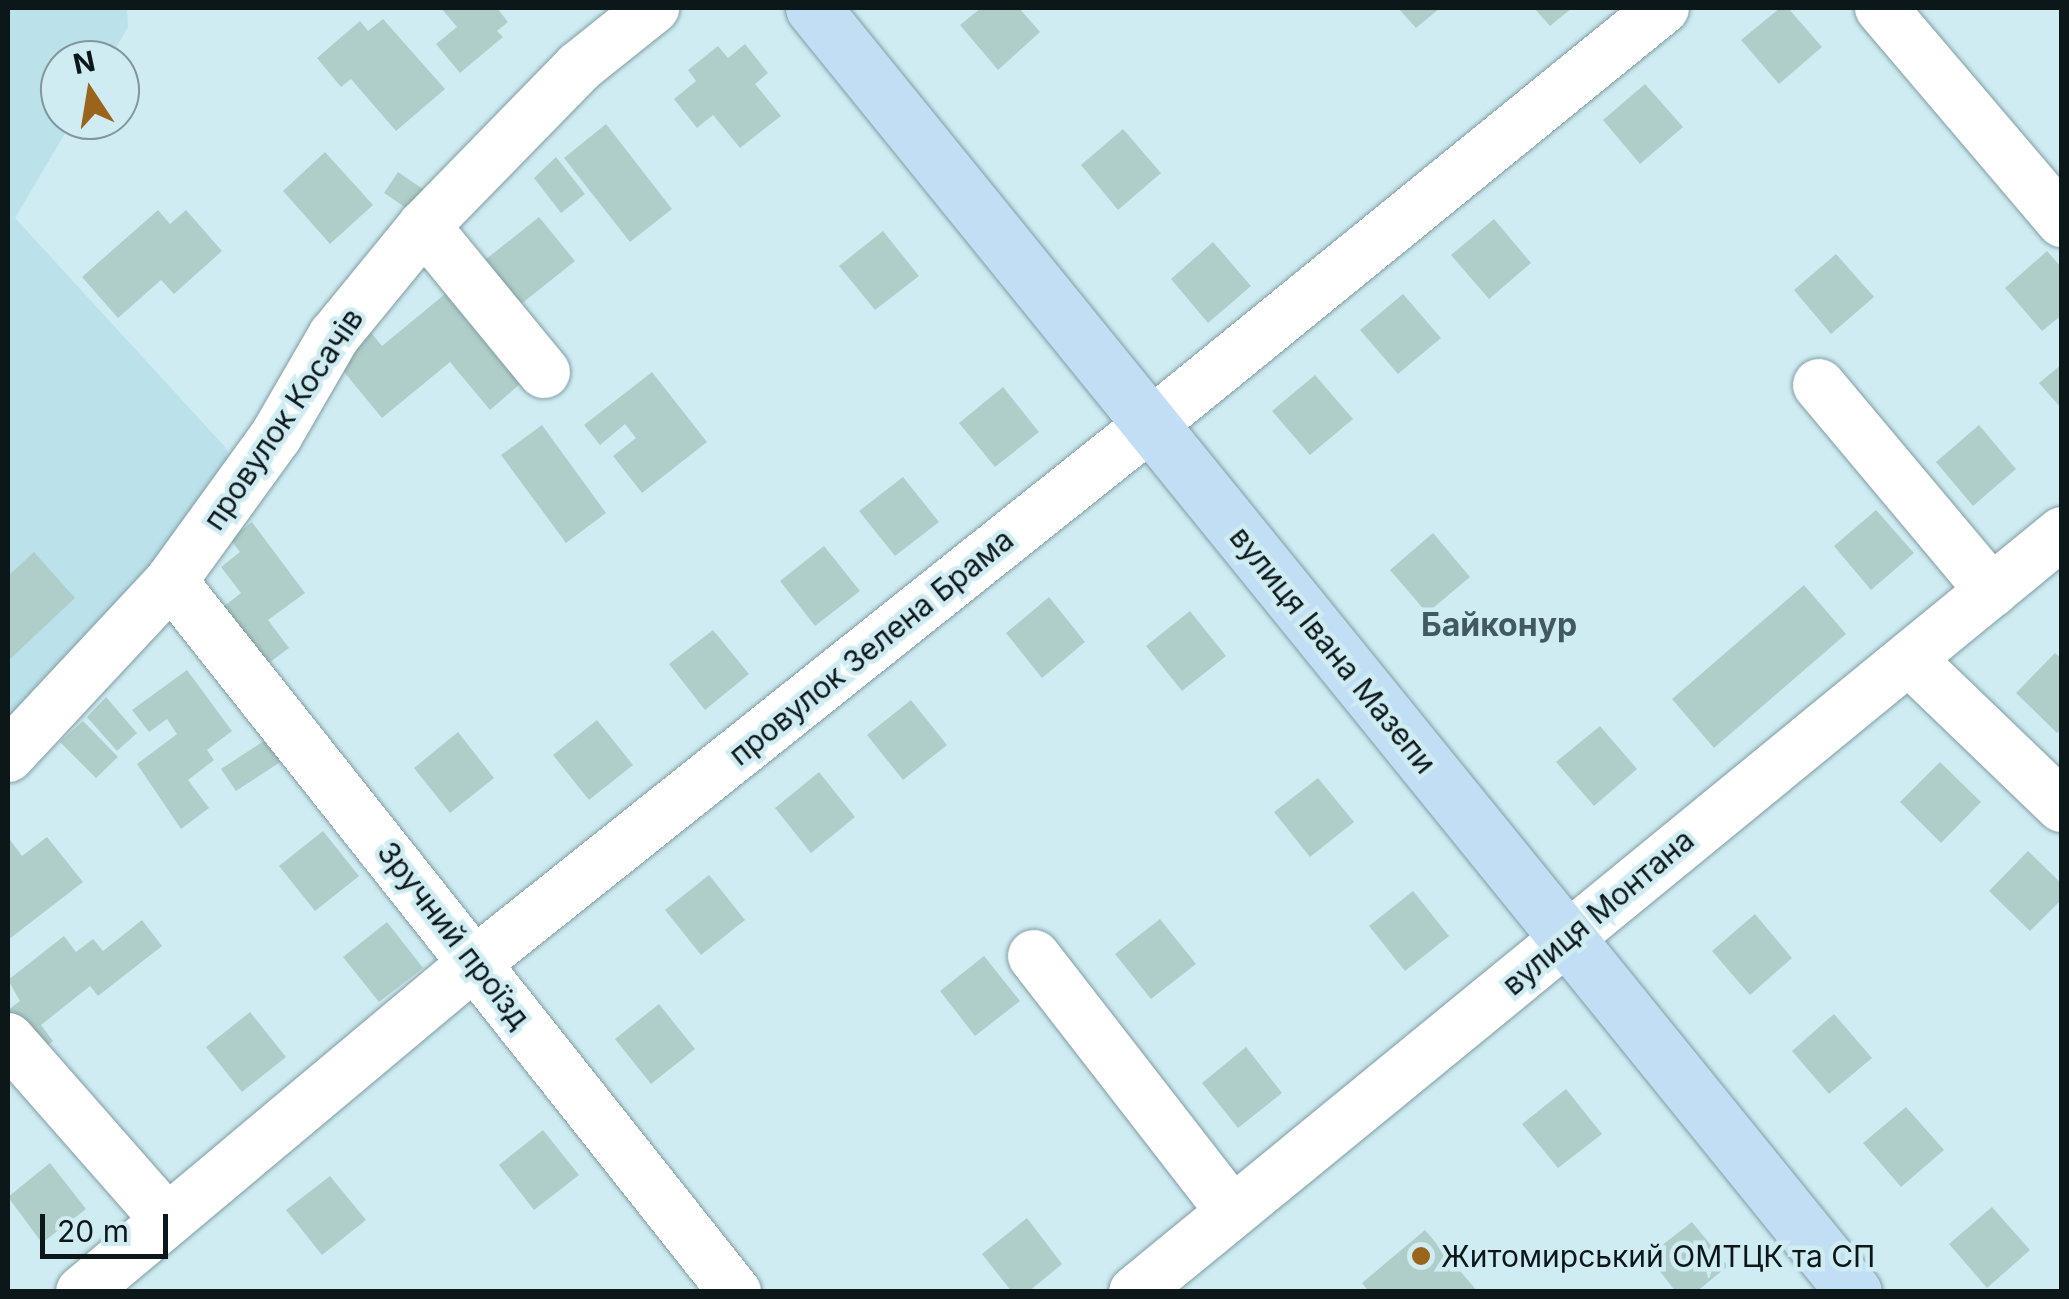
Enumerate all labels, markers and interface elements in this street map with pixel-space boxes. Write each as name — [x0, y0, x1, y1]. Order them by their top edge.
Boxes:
north arrow — [40, 40, 140, 140]
text: N — [70, 44, 98, 81]
street label: провулок Косачів — [196, 302, 370, 536]
street label: вулиця Івана Мазепи — [1222, 519, 1444, 781]
street label: провулок Зелена Брама — [722, 521, 1020, 773]
district label: Байконур — [1421, 606, 1577, 644]
street label: вулиця Монтана — [1495, 822, 1701, 1002]
street label: Зручний проїзд — [370, 835, 538, 1035]
scale bar — [45, 1194, 172, 1256]
text: 20 m — [57, 1213, 129, 1249]
place label: Житомирський ОМТЦК та СП — [1441, 1238, 1875, 1274]
marker: Житомирський ОМТЦК та СП — [1410, 1245, 1432, 1267]

